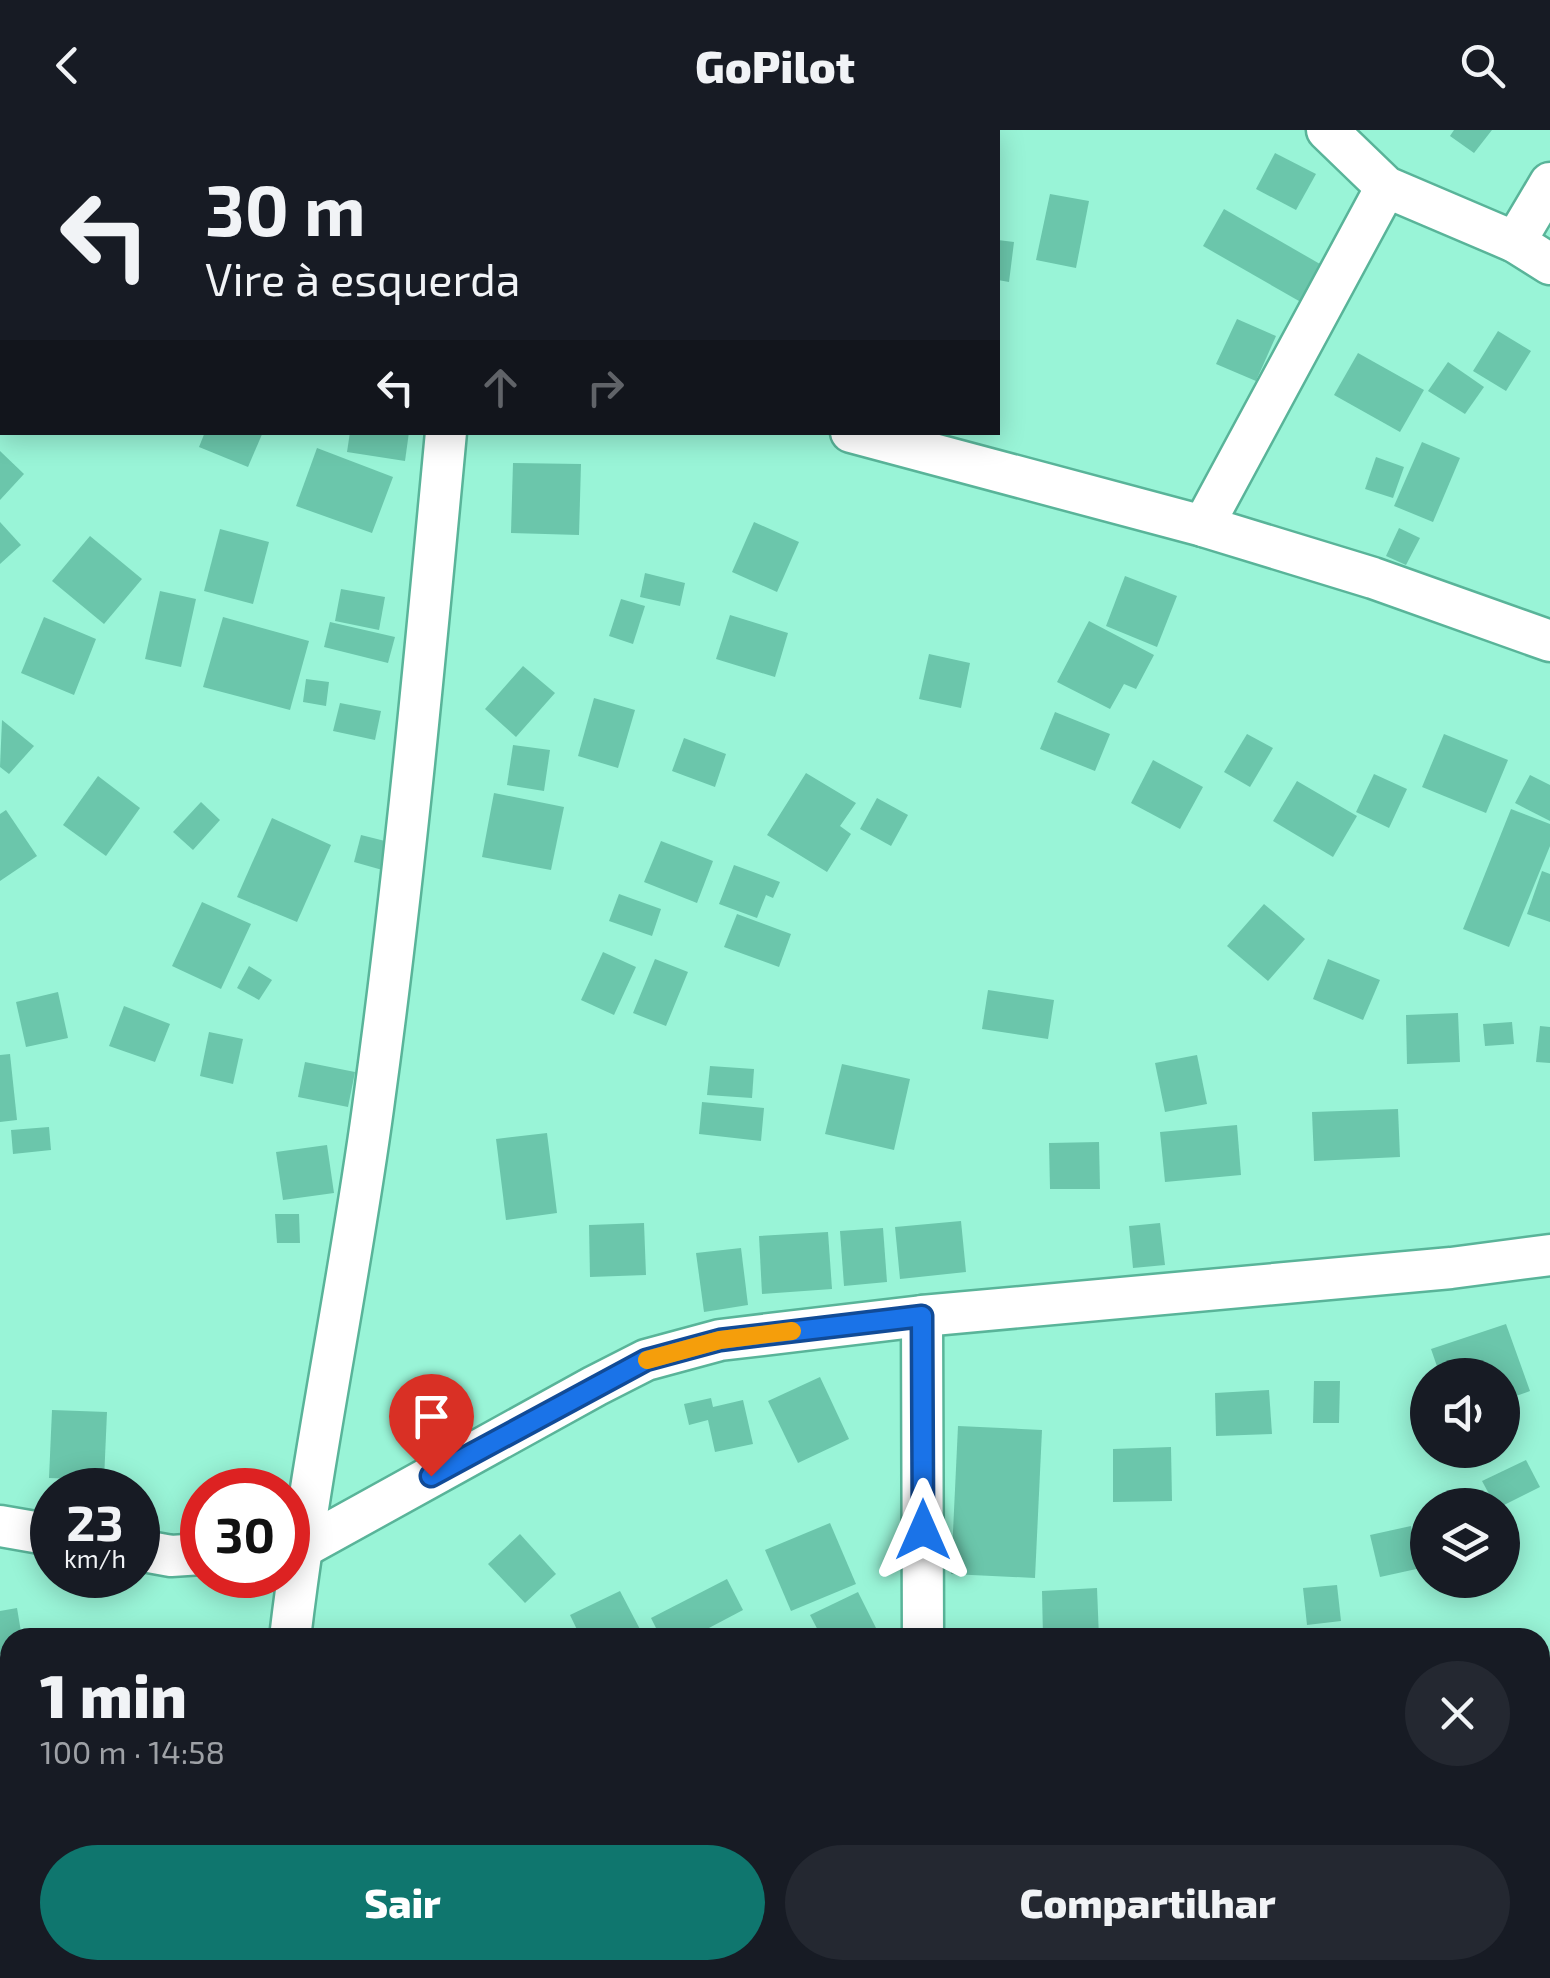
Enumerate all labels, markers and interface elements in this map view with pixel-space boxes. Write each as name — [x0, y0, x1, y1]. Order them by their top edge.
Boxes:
icon: back — [40, 38, 95, 93]
text: GoPilot — [695, 38, 855, 92]
icon: search — [1455, 38, 1510, 93]
text: 30 m — [205, 166, 366, 250]
icon: left — [40, 170, 170, 300]
text: Vire à esquerda — [205, 251, 521, 305]
icon: left — [368, 360, 423, 415]
icon: ahead — [473, 360, 528, 415]
icon: right — [578, 360, 633, 415]
map controls — [1410, 1358, 1520, 1598]
button: sound — [1410, 1358, 1520, 1468]
pin — [389, 1374, 474, 1477]
icon: arrive — [404, 1389, 459, 1444]
speed limit sign: 30 — [180, 1468, 310, 1598]
position arrow — [871, 1478, 975, 1582]
button: layers — [1410, 1488, 1520, 1598]
text: 23 — [66, 1491, 124, 1551]
text: km/h — [64, 1543, 126, 1573]
text: 1 min — [40, 1658, 187, 1730]
button: close — [1405, 1661, 1510, 1766]
text: 100 m · 14:58 — [40, 1732, 225, 1770]
button: Sair — [40, 1845, 765, 1960]
button: Compartilhar — [785, 1845, 1510, 1960]

